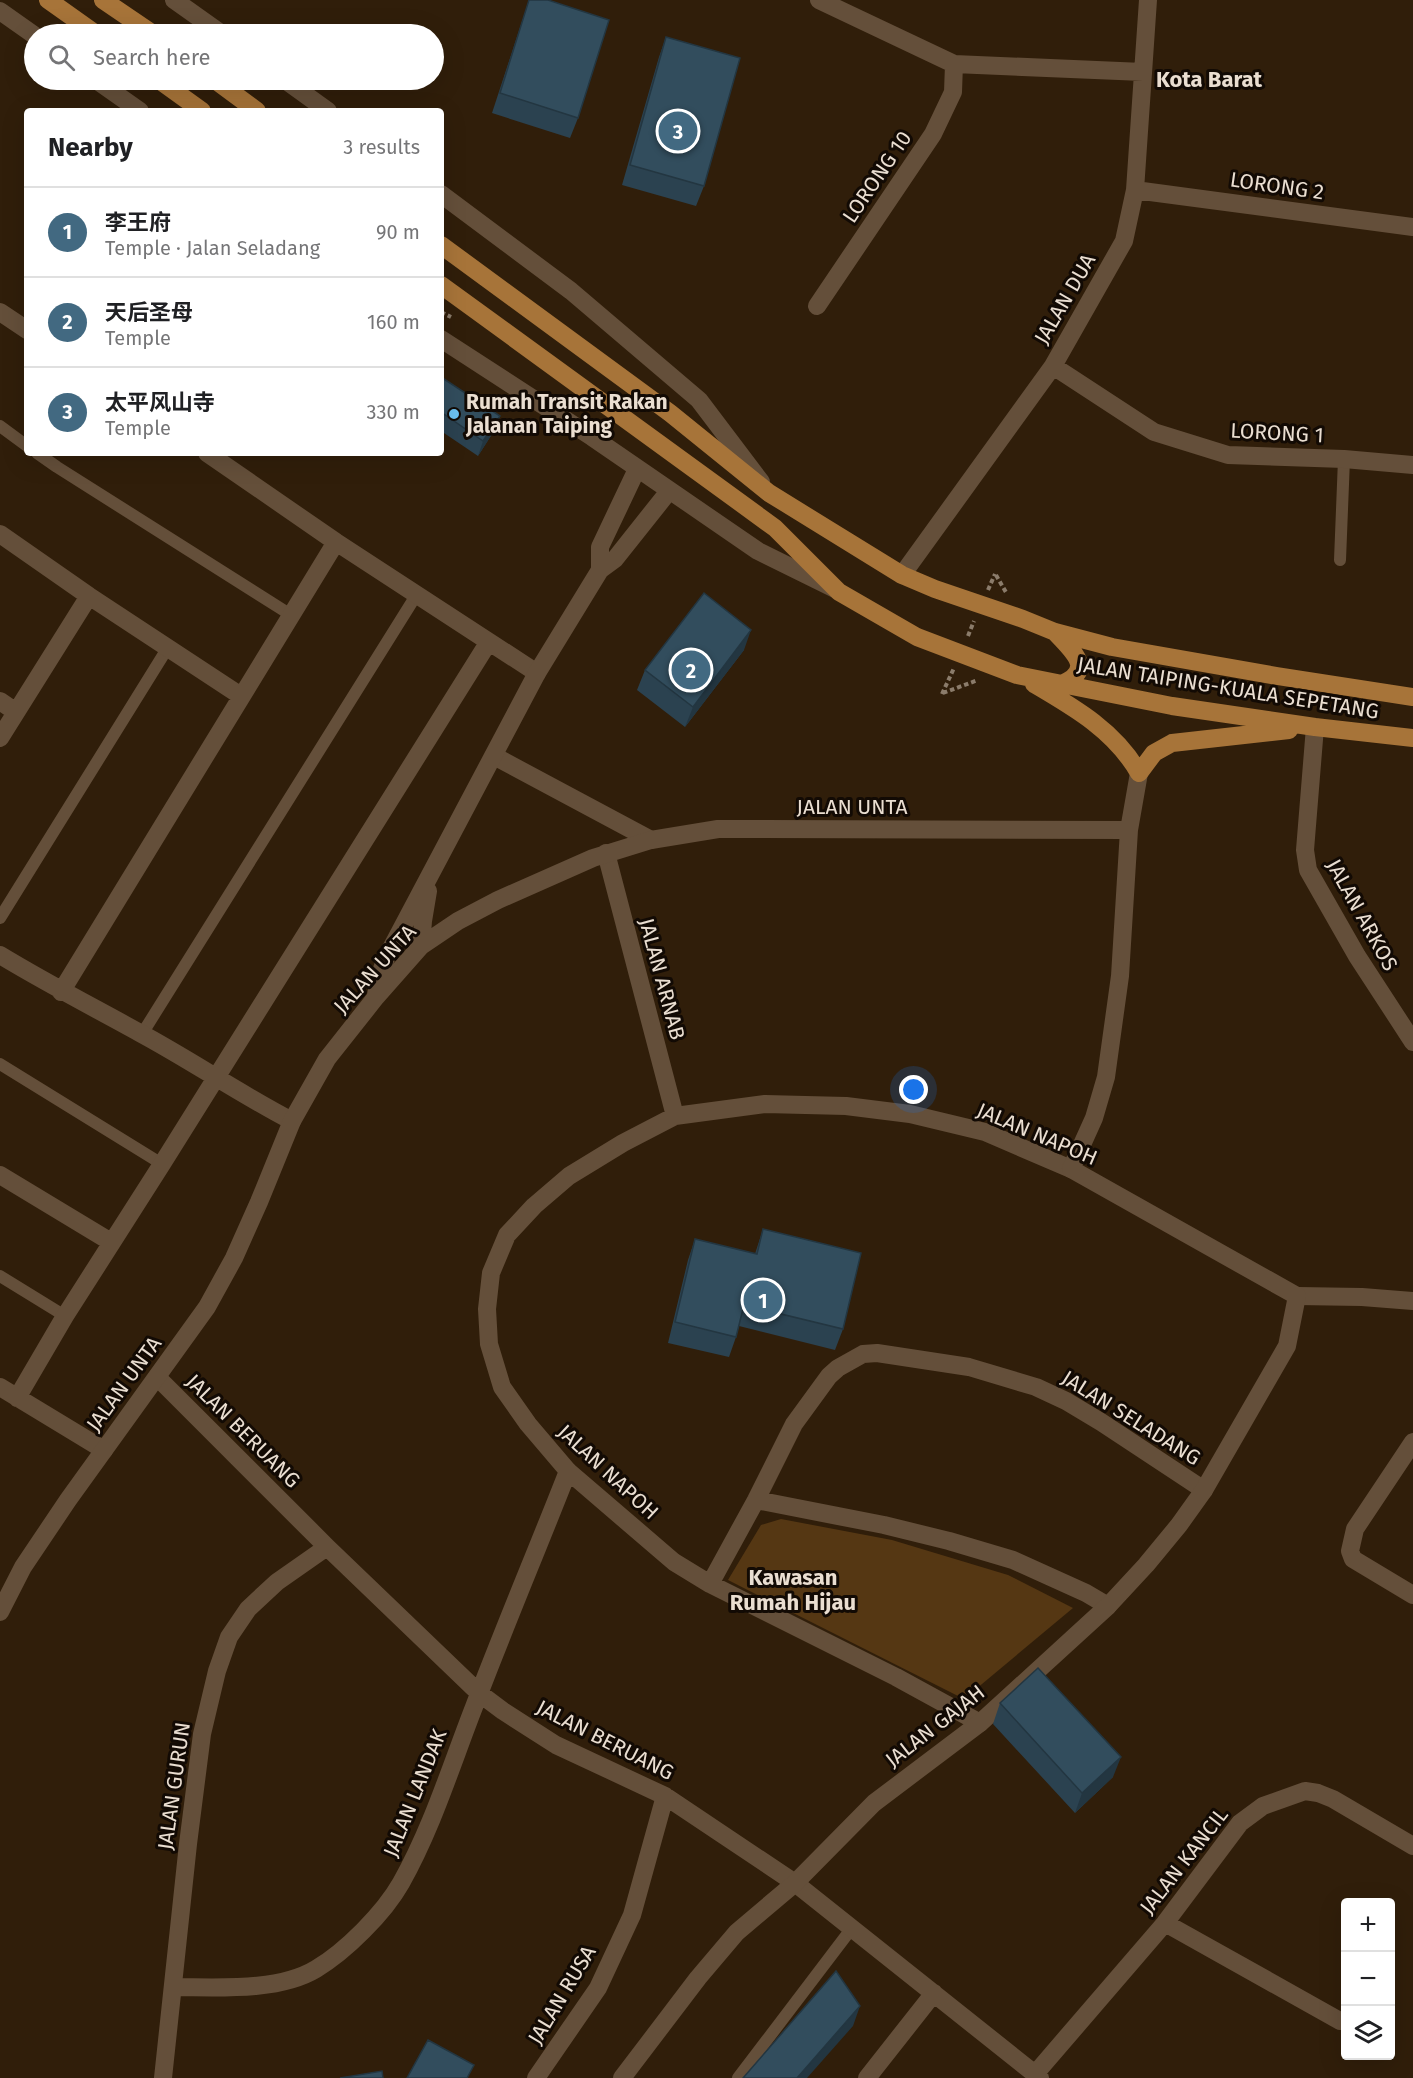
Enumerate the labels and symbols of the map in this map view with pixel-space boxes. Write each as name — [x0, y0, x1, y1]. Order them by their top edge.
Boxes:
district label: Kota Barat — [1156, 66, 1263, 93]
pin: 3 — [658, 108, 698, 154]
street label: LORONG 10 — [837, 126, 917, 228]
street label: LORONG 2 — [1228, 167, 1326, 205]
street label: JALAN DUA — [1029, 249, 1101, 349]
place label: Rumah Transit Rakan Jalanan Taiping — [465, 389, 668, 439]
marker: Rumah Transit Rakan Jalanan Taiping — [447, 407, 461, 421]
street label: LORONG 1 — [1230, 418, 1324, 448]
pin: 2 — [672, 648, 710, 692]
street label: JALAN TAIPING-KUALA SEPETANG — [1075, 651, 1381, 725]
street label: JALAN UNTA — [797, 794, 907, 820]
street label: JALAN ARKOS — [1321, 855, 1403, 975]
street label: JALAN ARNAB — [633, 915, 691, 1043]
street label: JALAN UNTA — [328, 919, 422, 1019]
your location — [899, 1075, 928, 1104]
street label: JALAN NAPOH — [973, 1097, 1101, 1171]
pin: 1 — [744, 1278, 783, 1322]
street label: JALAN UNTA — [81, 1331, 167, 1437]
street label: JALAN SELADANG — [1057, 1365, 1205, 1471]
street label: JALAN BERUANG — [181, 1369, 305, 1493]
street label: JALAN NAPOH — [552, 1419, 664, 1525]
district label: Kawasan Rumah Hijau — [730, 1564, 856, 1616]
street label: JALAN GAJAH — [880, 1679, 990, 1773]
street label: JALAN BERUANG — [532, 1694, 678, 1786]
street label: JALAN GURUN — [152, 1720, 196, 1852]
street label: JALAN LANDAK — [378, 1725, 453, 1861]
street label: JALAN KANCIL — [1134, 1802, 1234, 1919]
street label: JALAN RUSA — [522, 1941, 602, 2049]

